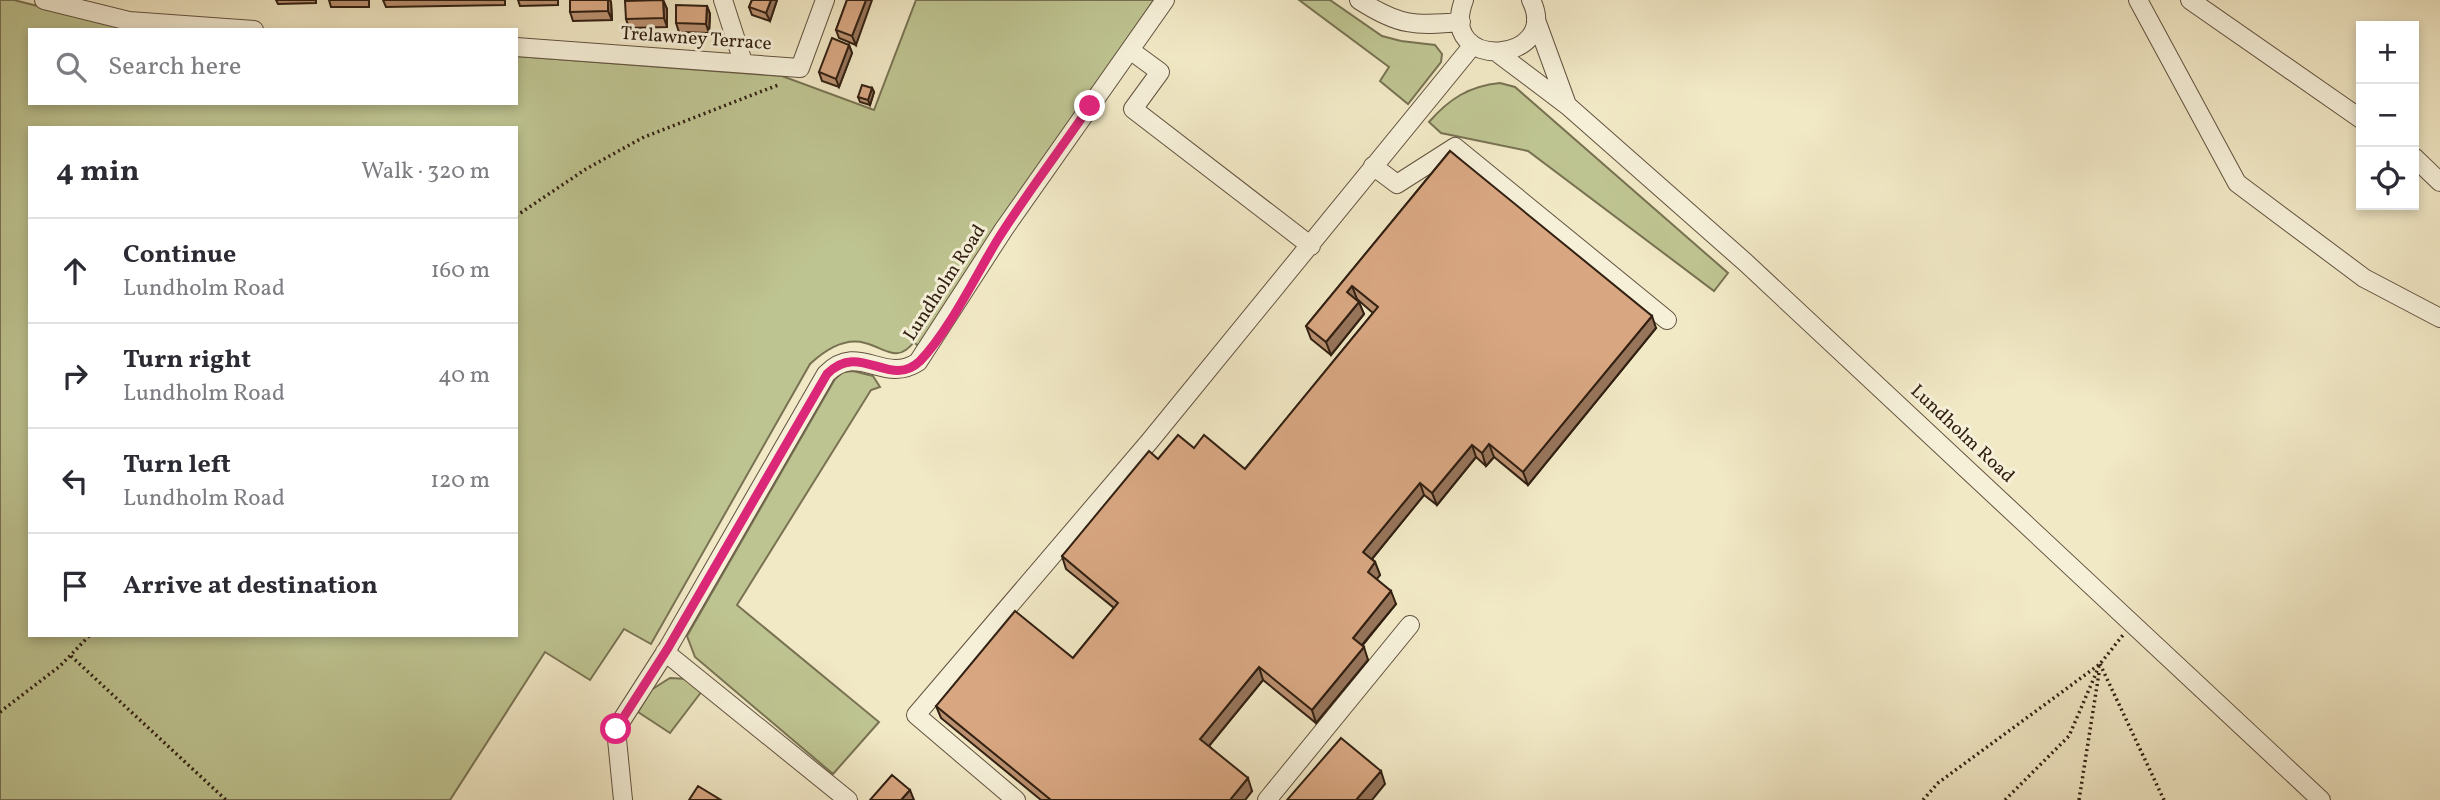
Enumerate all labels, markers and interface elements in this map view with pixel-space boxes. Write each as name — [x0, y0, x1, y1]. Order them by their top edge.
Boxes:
street label: Trelawney Terrace — [620, 21, 772, 57]
map controls — [2356, 21, 2419, 210]
button: + — [2356, 21, 2419, 84]
search box — [28, 28, 518, 105]
icon: search — [52, 48, 90, 86]
text: Search here — [108, 49, 241, 85]
button: − — [2356, 84, 2419, 147]
route end — [1074, 90, 1105, 121]
button: locate — [2356, 147, 2419, 210]
text: 4 min — [56, 151, 140, 193]
text: Walk · 320 m — [361, 156, 490, 188]
street label: Lundholm Road — [898, 220, 992, 346]
text: Continue — [123, 237, 236, 273]
icon: ahead — [56, 252, 94, 290]
text: 160 m — [431, 255, 490, 287]
text: Lundholm Road — [123, 273, 285, 305]
text: Turn right — [123, 342, 251, 378]
icon: right — [56, 357, 94, 395]
text: 40 m — [438, 360, 490, 392]
text: Lundholm Road — [123, 378, 285, 410]
street label: Lundholm Road — [1904, 379, 2020, 489]
text: Turn left — [123, 447, 231, 483]
icon: left — [56, 462, 94, 500]
text: 120 m — [430, 465, 490, 497]
text: Lundholm Road — [123, 483, 285, 515]
icon: arrive — [56, 567, 94, 605]
text: Arrive at destination — [123, 568, 378, 604]
route start — [600, 713, 631, 744]

